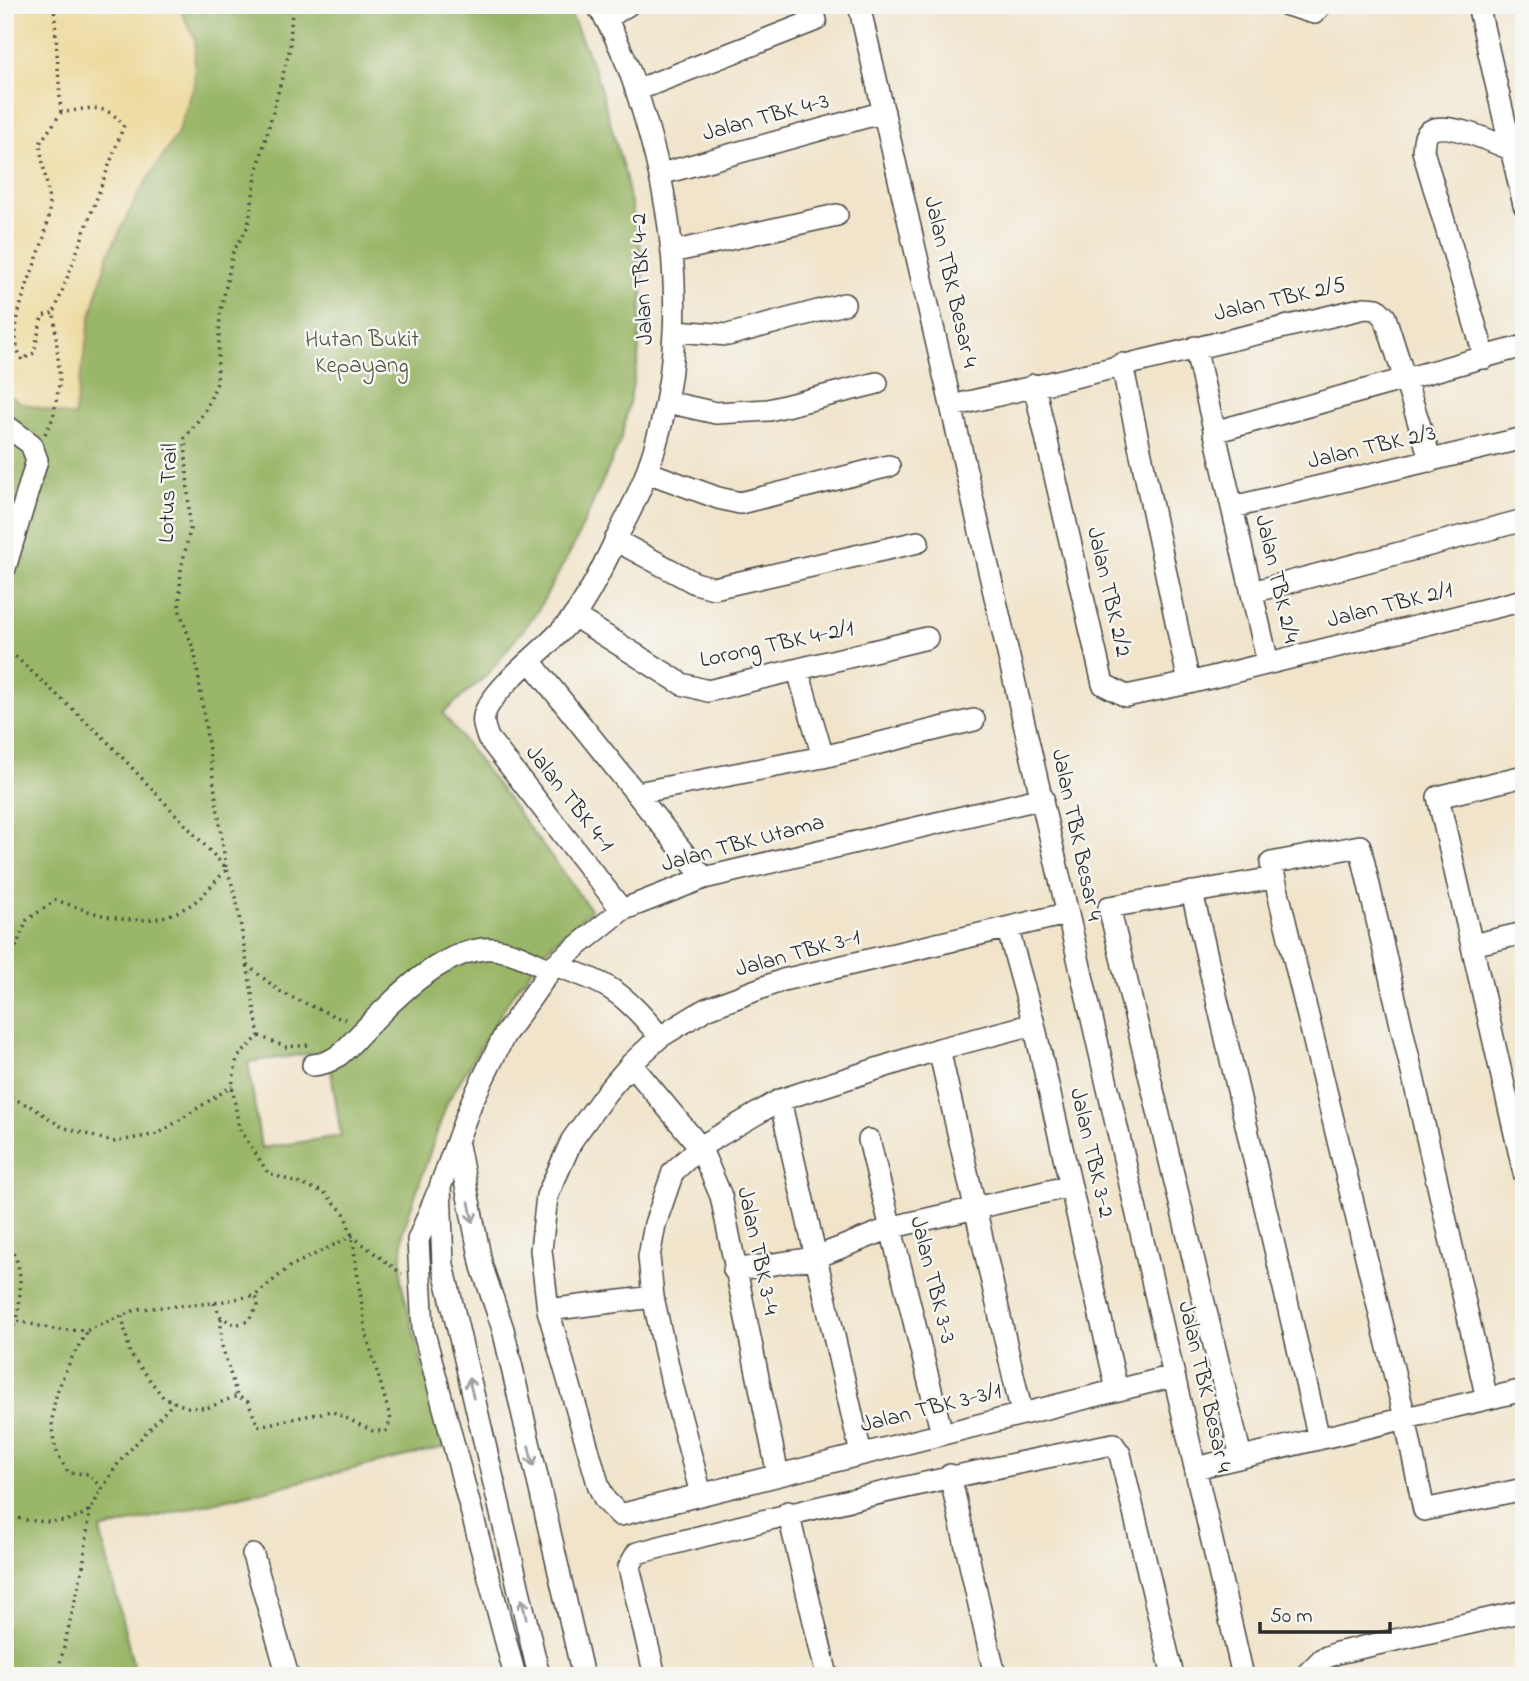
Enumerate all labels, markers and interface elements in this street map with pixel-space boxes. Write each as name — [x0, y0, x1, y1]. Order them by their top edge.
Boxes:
street label: Jalan TBK 4-3 — [699, 85, 833, 151]
street label: Jalan TBK Besar 4 — [914, 193, 986, 371]
street label: Jalan TBK 4-2 — [623, 212, 663, 346]
street label: Jalan TBK 2/5 — [1211, 269, 1349, 331]
park label: Hutan Bukit Kepayang — [305, 324, 419, 385]
street label: Jalan TBK 2/3 — [1305, 417, 1439, 479]
street label: Lotus Trail — [151, 443, 187, 543]
street label: Jalan TBK 2/4 — [1245, 512, 1307, 647]
street label: Jalan TBK 2/2 — [1077, 524, 1139, 660]
street label: Jalan TBK 2/1 — [1324, 574, 1456, 638]
street label: Lorong TBK 4-2/1 — [697, 613, 857, 678]
street label: Jalan TBK 4-1 — [517, 738, 621, 860]
street label: Jalan TBK Besar 4 — [1042, 746, 1110, 924]
street label: Jalan TBK Utama — [658, 806, 828, 882]
street label: Jalan TBK 3-1 — [732, 921, 864, 987]
street label: Jalan TBK 3-2 — [1060, 1085, 1122, 1221]
street label: Jalan TBK 3-4 — [727, 1184, 787, 1319]
one-way arrow — [465, 1200, 479, 1223]
street label: Jalan TBK 3-3 — [900, 1213, 964, 1347]
street label: Jalan TBK Besar 4 — [1168, 1298, 1240, 1476]
street label: Jalan TBK 3-3/1 — [857, 1375, 1005, 1443]
one-way arrow — [464, 1377, 477, 1400]
one-way arrow — [525, 1444, 539, 1467]
scale bar — [1260, 1590, 1389, 1634]
one-way arrow — [516, 1598, 530, 1621]
text: 50 m — [1270, 1602, 1313, 1632]

